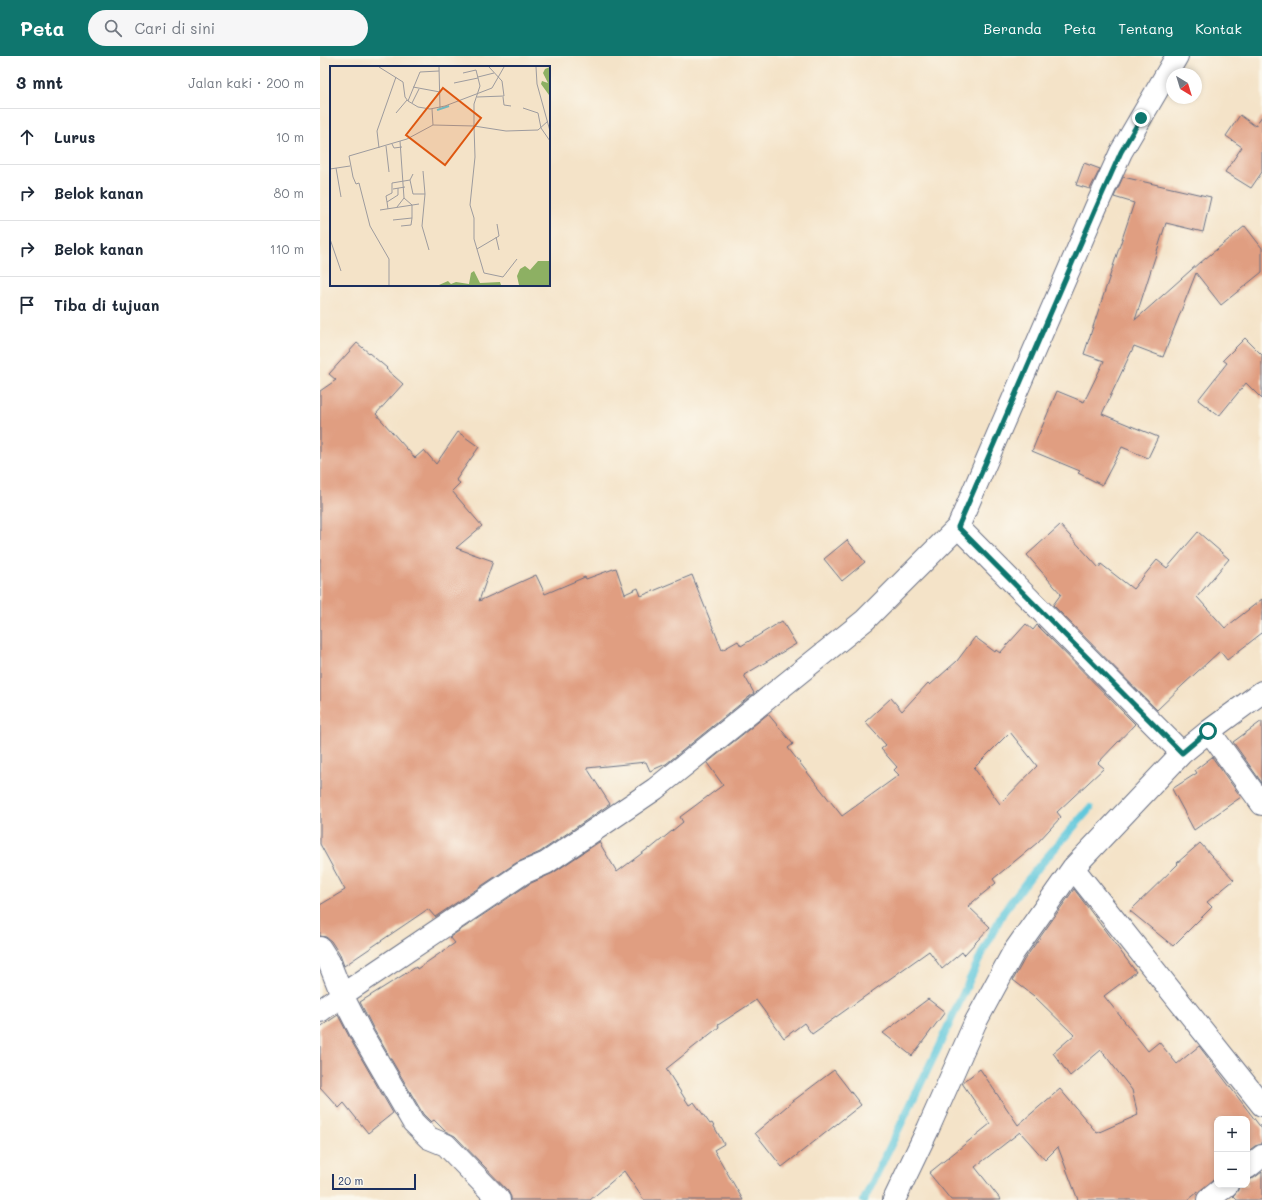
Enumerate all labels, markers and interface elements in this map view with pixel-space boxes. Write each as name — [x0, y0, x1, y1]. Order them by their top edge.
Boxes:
search box — [88, 10, 368, 46]
text: Peta — [20, 16, 64, 41]
icon: search — [102, 17, 124, 39]
text: Cari di sini — [134, 18, 215, 38]
text: Beranda — [984, 19, 1042, 38]
text: Peta — [1064, 19, 1096, 38]
text: Tentang — [1118, 19, 1173, 38]
text: Kontak — [1195, 19, 1242, 38]
inset map — [330, 66, 550, 286]
north arrow — [1166, 68, 1202, 104]
text: 3 mnt — [16, 71, 63, 93]
text: Jalan kaki · 200 m — [188, 74, 304, 91]
route end — [1132, 109, 1150, 127]
icon: ahead — [16, 126, 38, 148]
text: Lurus — [54, 127, 95, 147]
text: 10 m — [276, 128, 304, 145]
icon: right — [16, 182, 38, 204]
text: Belok kanan — [54, 183, 143, 203]
text: 80 m — [274, 184, 304, 201]
icon: right — [16, 238, 38, 260]
text: Belok kanan — [54, 239, 143, 259]
text: 110 m — [270, 240, 304, 257]
icon: arrive — [16, 294, 38, 316]
text: Tiba di tujuan — [54, 295, 159, 315]
route start — [1199, 722, 1217, 740]
map controls — [1214, 1116, 1250, 1188]
button: + — [1214, 1116, 1250, 1152]
button: − — [1214, 1152, 1250, 1188]
scale bar — [332, 1172, 416, 1191]
text: 20 m — [338, 1173, 363, 1188]

